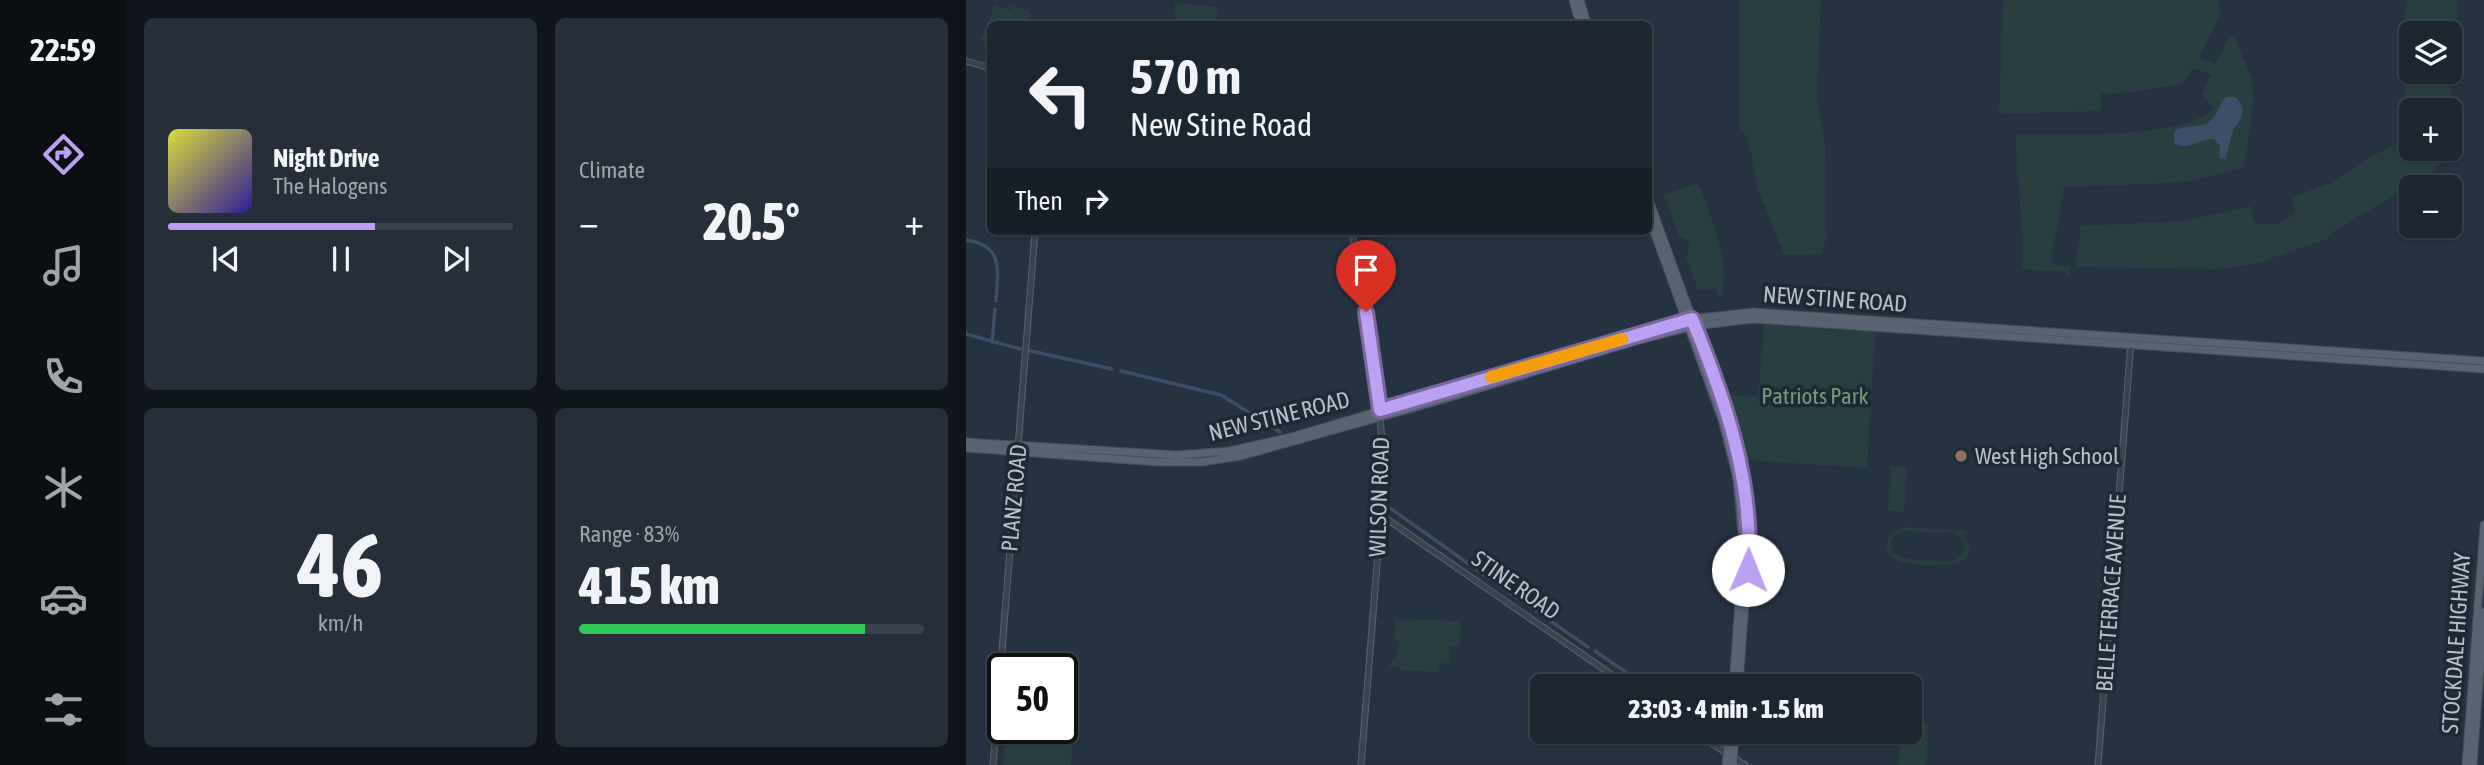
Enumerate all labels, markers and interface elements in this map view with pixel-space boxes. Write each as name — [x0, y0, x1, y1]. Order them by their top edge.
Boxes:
map controls — [2399, 21, 2462, 238]
button: layers — [2399, 21, 2462, 84]
text: 22:59 — [30, 31, 96, 68]
text: 570 m — [1130, 48, 1241, 104]
icon: left — [1015, 49, 1106, 140]
button: + — [2399, 98, 2462, 161]
text: New Stine Road — [1130, 106, 1312, 143]
icon: directions — [39, 130, 88, 179]
text: Night Drive — [273, 143, 380, 173]
text: Climate — [579, 157, 645, 183]
text: The Halogens — [273, 173, 387, 199]
button: − — [2399, 175, 2462, 238]
icon: right — [1077, 182, 1115, 220]
text: Then — [1015, 186, 1063, 216]
text: 20.5° — [703, 191, 800, 251]
text: − — [579, 200, 599, 243]
text: + — [904, 200, 924, 243]
icon: previous — [207, 240, 245, 278]
icon: pause — [322, 240, 360, 278]
icon: next — [437, 240, 475, 278]
pin — [1336, 240, 1396, 312]
icon: music — [39, 241, 88, 290]
icon: arrive — [1347, 251, 1385, 289]
street label: NEW STINE ROAD — [1762, 281, 1908, 317]
icon: phone — [39, 352, 88, 401]
park label: Patriots Park — [1761, 383, 1869, 409]
street label: NEW STINE ROAD — [1206, 386, 1352, 446]
street label: WILSON ROAD — [1364, 437, 1394, 557]
street label: PLANZ ROAD — [996, 443, 1032, 553]
place label: West High School — [1975, 443, 2119, 469]
marker: West High School — [1953, 448, 1969, 464]
icon: climate — [39, 463, 88, 512]
street label: BELLE TERRACE AVENUE — [2091, 493, 2131, 693]
text: 46 — [298, 512, 383, 616]
text: Range · 83% — [579, 521, 679, 547]
position arrow — [1711, 533, 1785, 607]
street label: STINE ROAD — [1467, 545, 1565, 625]
street label: STOCKDALE HIGHWAY — [2437, 551, 2475, 735]
text: 415 km — [579, 555, 720, 615]
icon: car — [39, 574, 88, 623]
text: km/h — [318, 610, 363, 636]
speed limit sign: 50 — [987, 653, 1078, 744]
icon: filters — [39, 685, 88, 734]
text: 23:03 · 4 min · 1.5 km — [1628, 694, 1824, 724]

